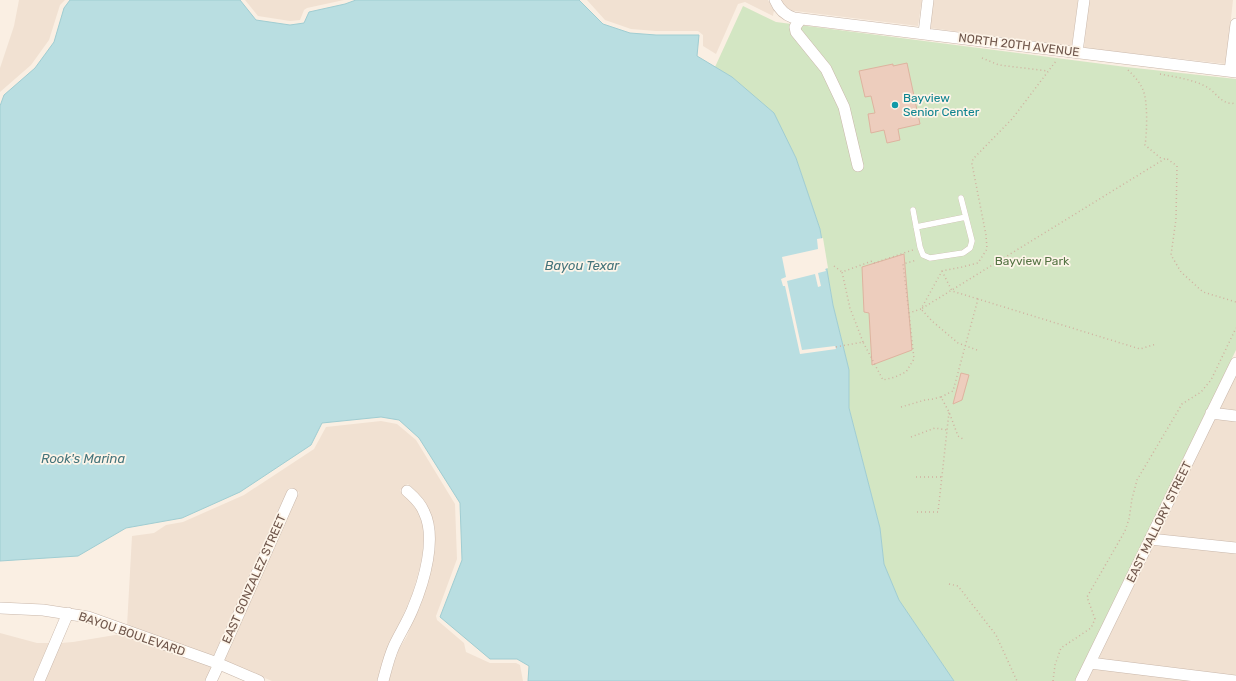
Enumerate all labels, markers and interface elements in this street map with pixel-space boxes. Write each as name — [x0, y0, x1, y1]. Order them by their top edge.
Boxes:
street label: NORTH 20TH AVENUE — [958, 31, 1080, 59]
place label: Bayview Senior Center — [903, 91, 980, 119]
marker: Bayview Senior Center — [890, 100, 900, 110]
park label: Bayview Park — [995, 254, 1070, 268]
water label: Bayou Texar — [545, 258, 620, 273]
water label: Rook's Marina — [41, 451, 125, 466]
street label: EAST MALLORY STREET — [1124, 459, 1194, 585]
street label: EAST GONZALEZ STREET — [219, 512, 289, 646]
street label: BAYOU BOULEVARD — [77, 609, 187, 659]

